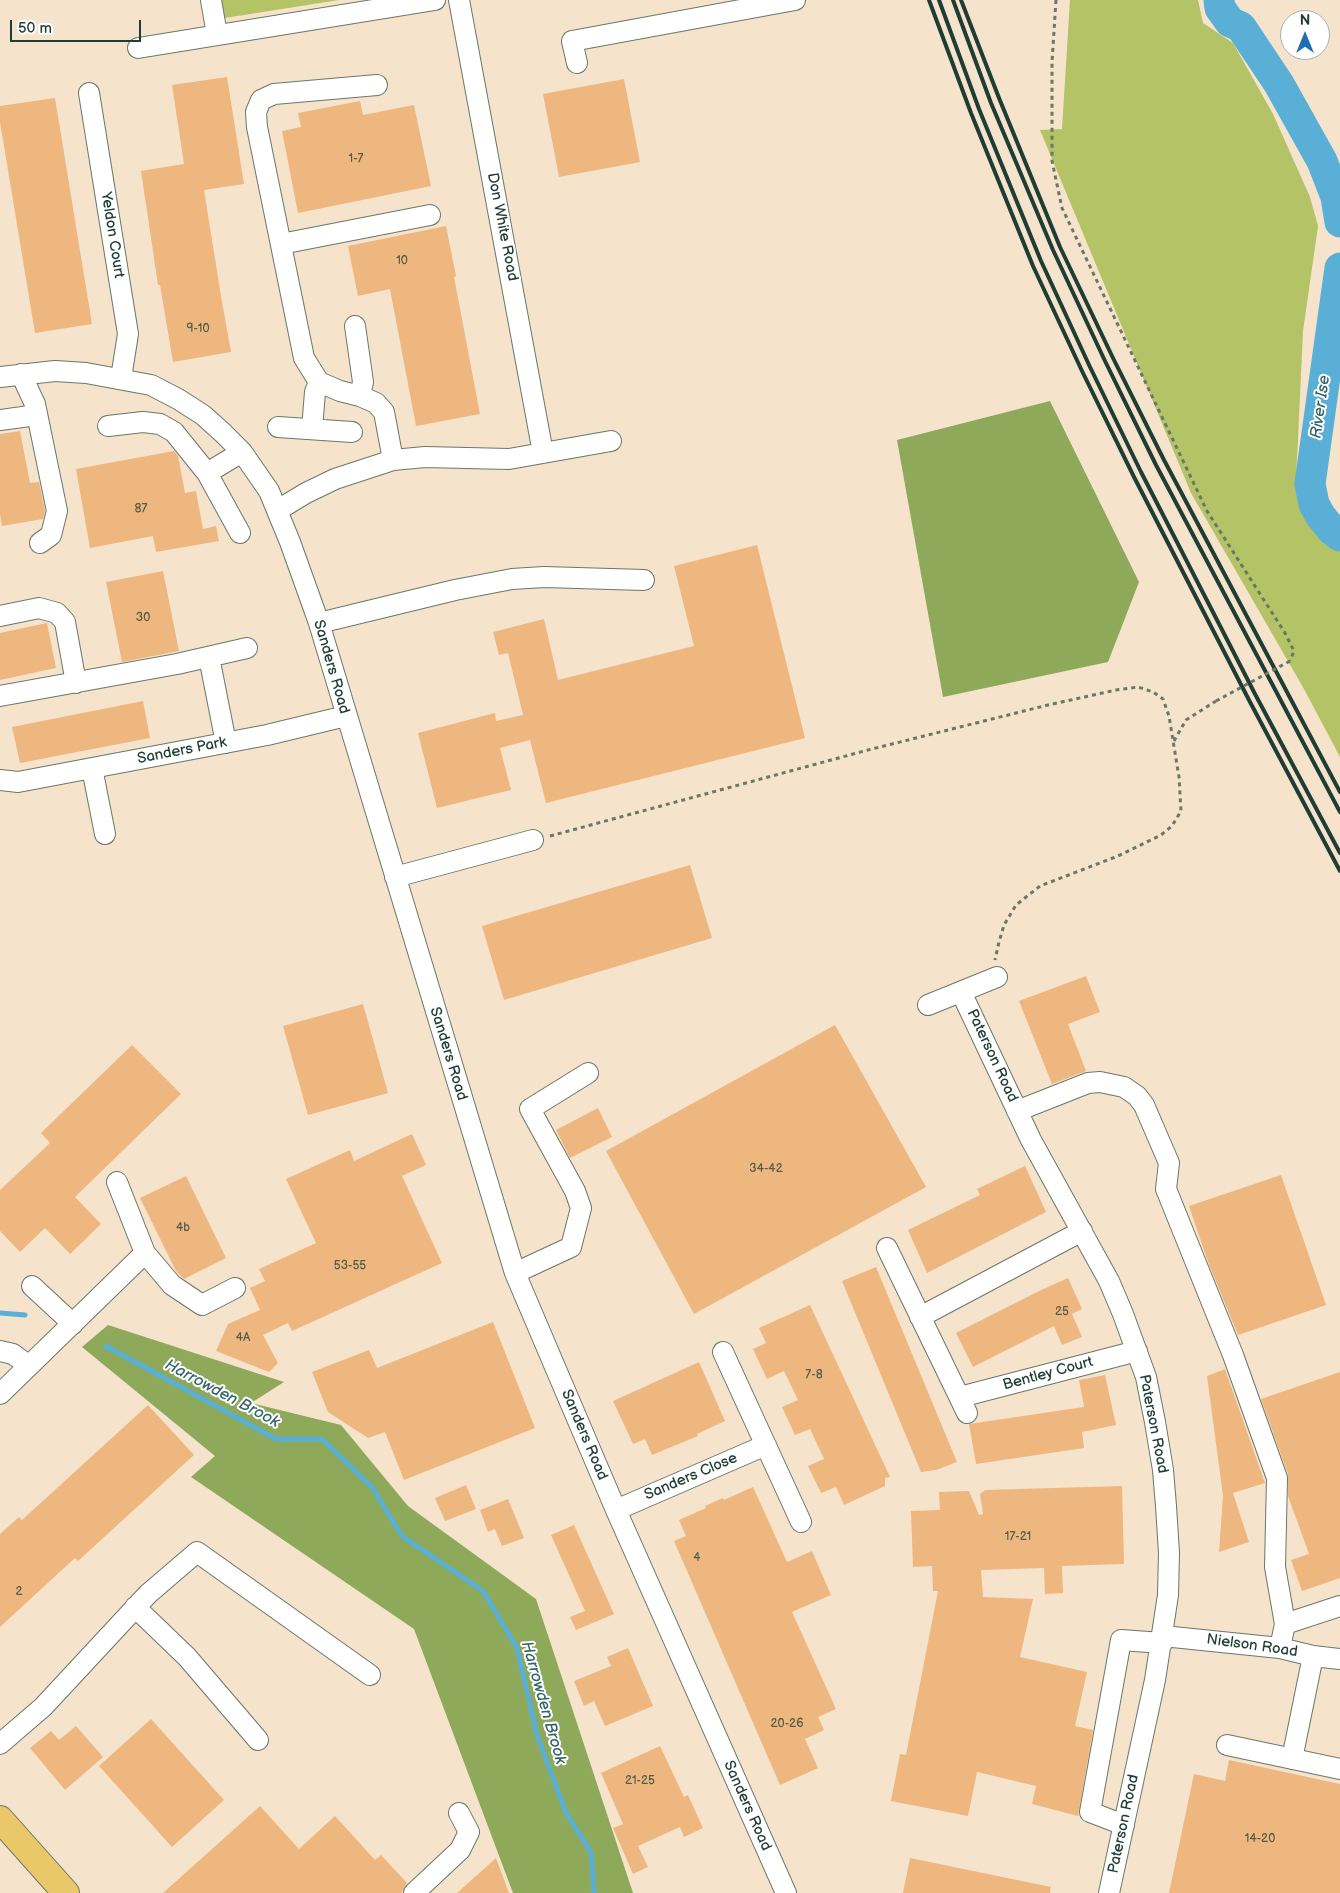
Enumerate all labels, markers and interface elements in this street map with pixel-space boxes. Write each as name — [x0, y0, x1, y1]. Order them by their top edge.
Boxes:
scale bar — [12, 10, 144, 42]
north arrow — [1280, 10, 1330, 60]
text: N — [1300, 12, 1310, 29]
text: 50 m — [18, 19, 52, 38]
house number: 1-7 — [349, 152, 363, 166]
street label: Don White Road — [483, 171, 521, 283]
street label: Yeldon Court — [96, 191, 128, 279]
house number: 10 — [396, 254, 408, 268]
house number: 9-10 — [186, 322, 210, 336]
water label: River Ise — [1307, 374, 1335, 440]
house number: 87 — [135, 502, 147, 516]
house number: 30 — [136, 611, 150, 625]
street label: Sanders Road — [309, 618, 353, 716]
street label: Sanders Park — [136, 734, 228, 768]
street label: Sanders Road — [425, 1005, 471, 1103]
street label: Paterson Road — [963, 1007, 1021, 1105]
house number: 34-42 — [749, 1162, 783, 1176]
house number: 4b — [176, 1221, 190, 1235]
house number: 53-55 — [334, 1259, 366, 1273]
house number: 25 — [1055, 1305, 1069, 1319]
house number: 4A — [236, 1331, 250, 1345]
street label: Bentley Court — [1001, 1353, 1095, 1395]
water label: Harrowden Brook — [161, 1356, 283, 1432]
house number: 7-8 — [805, 1368, 823, 1382]
street label: Paterson Road — [1135, 1373, 1171, 1475]
street label: Sanders Road — [557, 1387, 611, 1483]
street label: Sanders Close — [642, 1449, 740, 1505]
house number: 17-21 — [1005, 1530, 1031, 1544]
house number: 4 — [693, 1551, 701, 1565]
house number: 2 — [15, 1585, 23, 1599]
street label: Nielson Road — [1205, 1631, 1299, 1661]
water label: Harrowden Brook — [516, 1639, 570, 1767]
house number: 20-26 — [771, 1717, 803, 1731]
street label: Sanders Road — [719, 1758, 775, 1854]
street label: Paterson Road — [1105, 1773, 1143, 1875]
house number: 21-25 — [625, 1774, 655, 1788]
house number: 14-20 — [1245, 1832, 1275, 1846]

